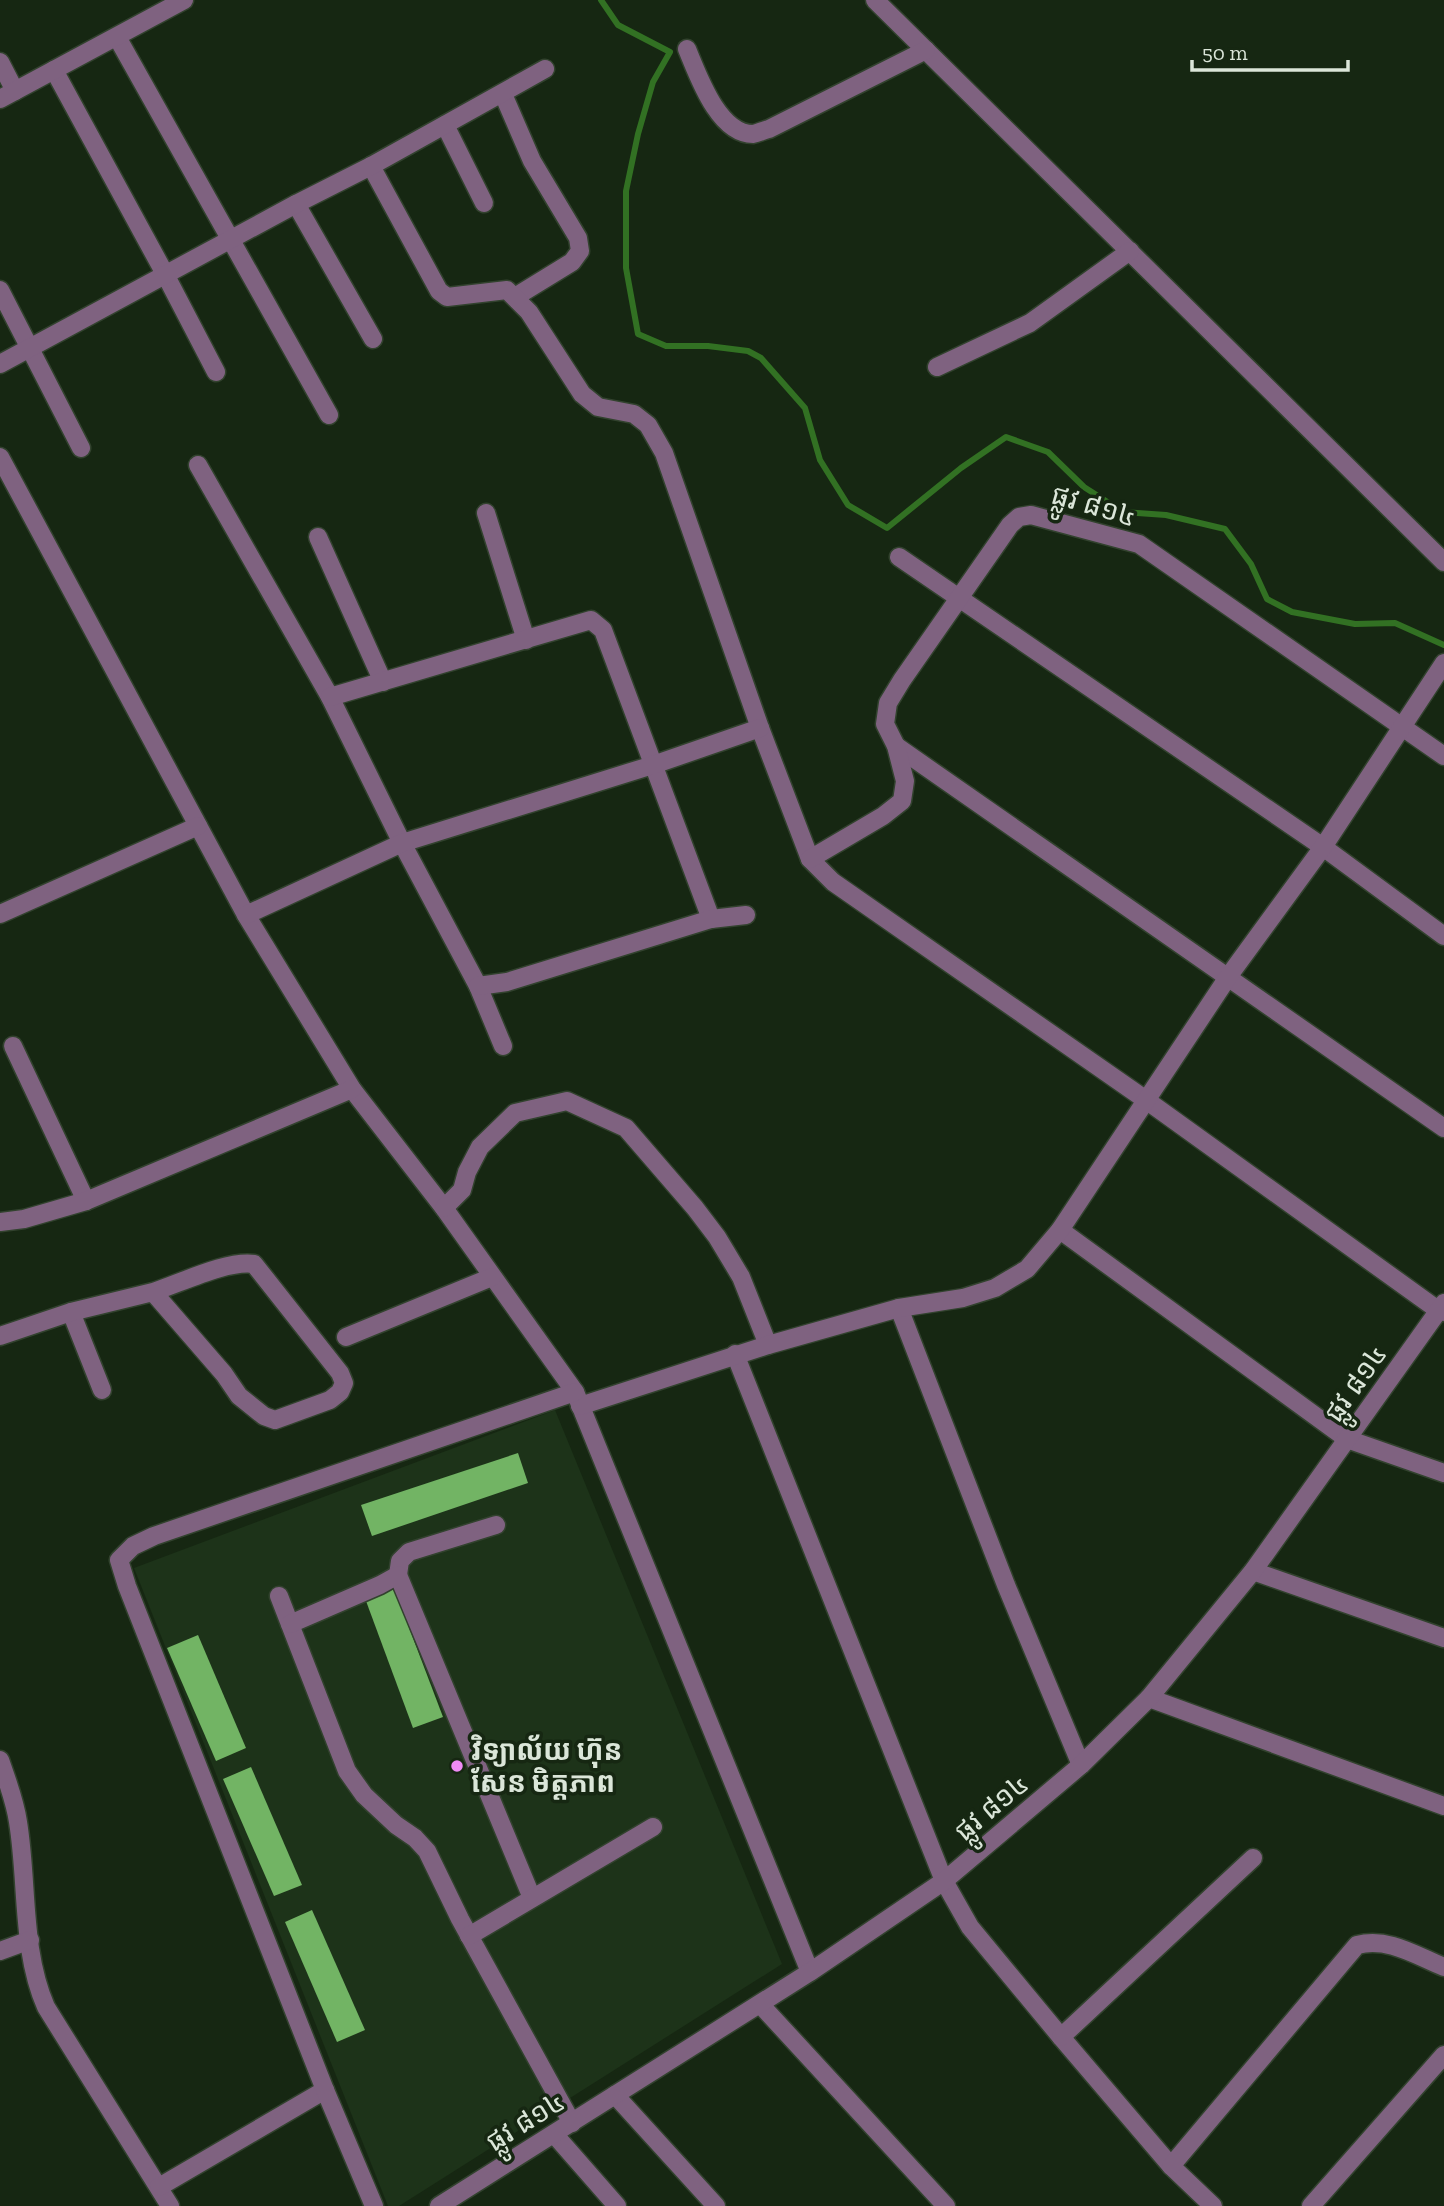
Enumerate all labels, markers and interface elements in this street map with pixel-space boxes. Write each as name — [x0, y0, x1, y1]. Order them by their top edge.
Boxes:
scale bar — [1192, 28, 1348, 72]
text: 50 m — [1202, 40, 1248, 65]
street label: ផ្លូវ ៨១៤ — [1045, 478, 1140, 541]
street label: ផ្លូវ ៨១៤ — [1317, 1338, 1401, 1433]
place label: វិទ្យាល័យ ហ៊ុន សែន មិត្តភាព — [471, 1734, 623, 1800]
marker: វិទ្យាល័យ ហ៊ុន សែន មិត្តភាព — [449, 1758, 465, 1774]
street label: ផ្លូវ ៨១៤ — [948, 1767, 1040, 1854]
street label: ផ្លូវ ៨១៤ — [480, 2084, 575, 2165]

